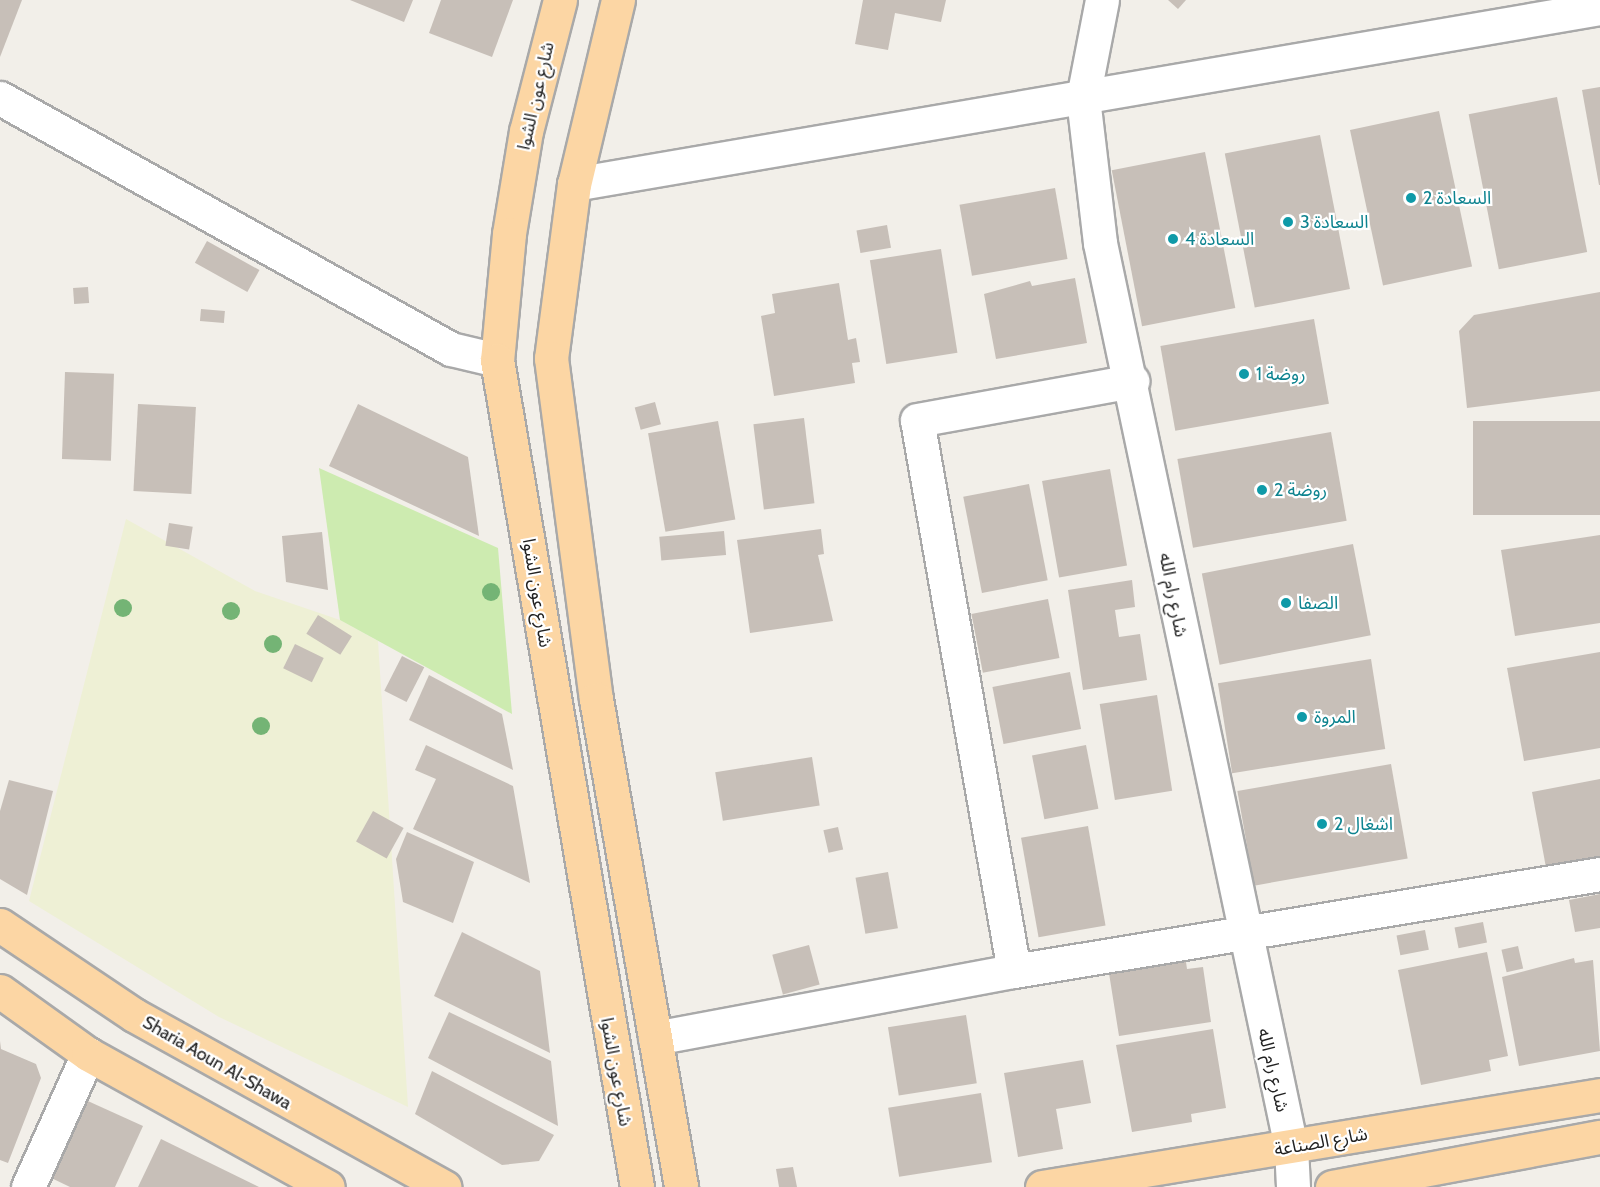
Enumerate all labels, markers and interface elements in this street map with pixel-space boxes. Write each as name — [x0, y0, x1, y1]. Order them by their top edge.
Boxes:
street label: شارع عون الشوا — [513, 40, 559, 152]
place label: السعادة 2 — [1423, 187, 1491, 209]
marker: السعادة 2 — [1404, 191, 1418, 205]
place label: السعادة 3 — [1300, 211, 1369, 233]
marker: السعادة 3 — [1281, 215, 1295, 229]
place label: السعادة 4 — [1185, 228, 1254, 250]
marker: السعادة 4 — [1166, 232, 1180, 246]
place label: روضة 1 — [1256, 363, 1306, 385]
marker: روضة 1 — [1237, 367, 1251, 381]
place label: روضة 2 — [1274, 479, 1327, 501]
marker: روضة 2 — [1255, 483, 1269, 497]
street label: شارع عون الشوا — [518, 537, 556, 649]
street label: شارع رام الله — [1154, 551, 1192, 639]
place label: الصفا — [1298, 592, 1338, 614]
marker: الصفا — [1279, 596, 1293, 610]
place label: المروة — [1314, 706, 1356, 728]
marker: المروة — [1295, 710, 1309, 724]
place label: اشغال 2 — [1334, 813, 1393, 835]
marker: اشغال 2 — [1315, 817, 1329, 831]
street label: Sharia Aoun Al-Shawa — [139, 1012, 295, 1114]
street label: شارع عون الشوا — [596, 1016, 636, 1128]
street label: شارع رام الله — [1253, 1026, 1293, 1114]
street label: شارع الصناعة — [1273, 1123, 1369, 1161]

